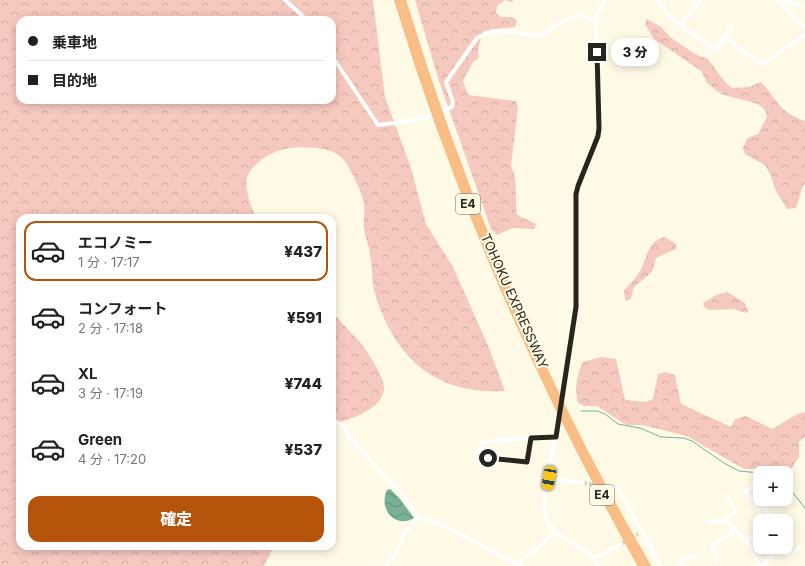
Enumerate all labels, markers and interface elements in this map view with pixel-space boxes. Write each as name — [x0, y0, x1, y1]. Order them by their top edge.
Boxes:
text: 乗車地 — [52, 33, 97, 52]
callout: 3 分 — [611, 38, 659, 66]
route end — [588, 43, 606, 61]
text: 3 分 — [623, 44, 647, 60]
text: 目的地 — [52, 71, 97, 90]
road number: E4 — [456, 194, 480, 214]
street label: TOHOKU EXPRESSWAY — [478, 231, 552, 371]
icon: car — [30, 233, 66, 269]
text: エコノミー — [78, 233, 153, 252]
text: ¥437 — [284, 242, 322, 261]
text: 1 分 · 17:17 — [78, 254, 140, 270]
icon: car — [30, 299, 66, 335]
text: コンフォート — [78, 299, 168, 318]
text: ¥591 — [287, 308, 322, 327]
text: 2 分 · 17:18 — [78, 320, 143, 336]
text: XL — [78, 364, 98, 383]
icon: car — [30, 365, 66, 401]
text: ¥744 — [285, 374, 322, 393]
text: 3 分 · 17:19 — [78, 385, 143, 401]
text: Green — [78, 430, 122, 449]
icon: car — [30, 431, 66, 467]
text: ¥537 — [285, 440, 322, 459]
route start — [479, 449, 497, 467]
text: 4 分 · 17:20 — [78, 451, 146, 467]
car — [541, 465, 557, 491]
map controls — [753, 466, 793, 554]
button: + — [753, 466, 793, 506]
road number: E4 — [590, 485, 614, 505]
button: 確定 — [28, 496, 324, 542]
button: − — [753, 514, 793, 554]

